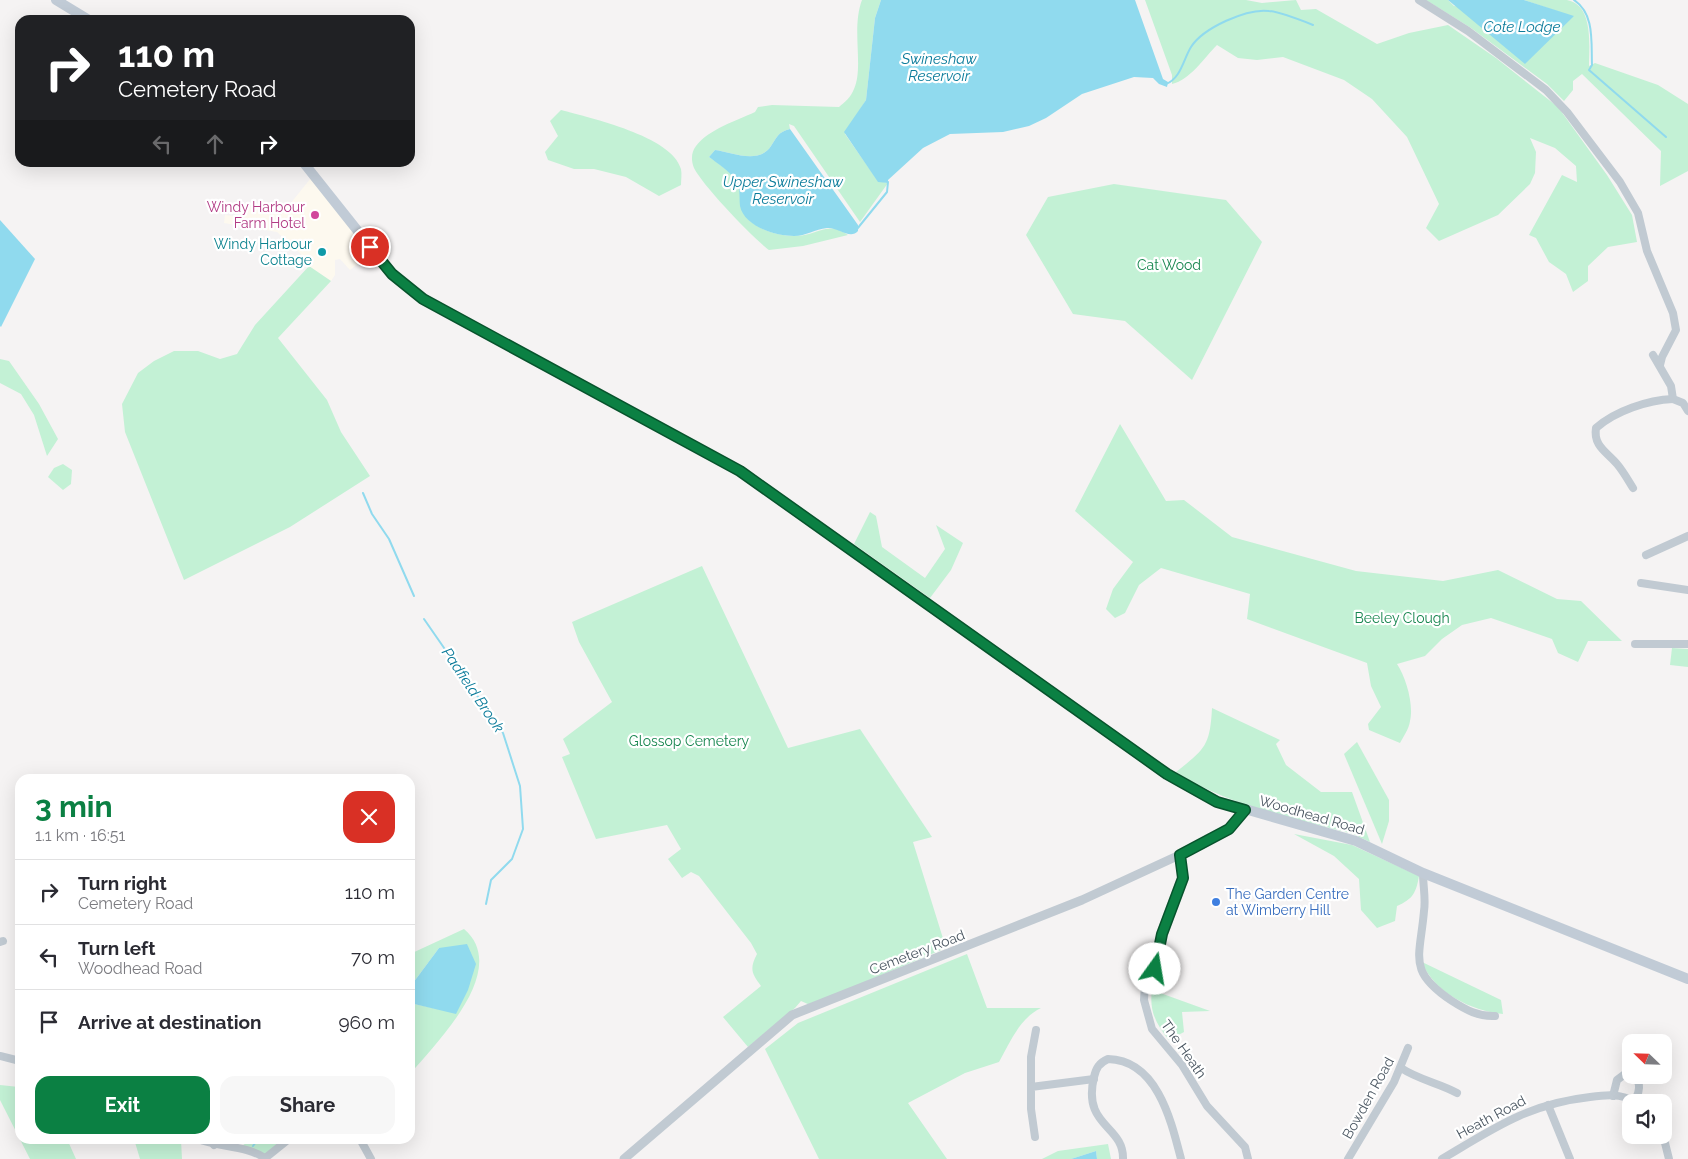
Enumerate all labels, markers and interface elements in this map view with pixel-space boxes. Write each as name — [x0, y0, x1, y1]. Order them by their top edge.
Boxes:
water label: Cote Lodge — [1483, 18, 1561, 36]
text: 110 m — [118, 34, 215, 75]
icon: right — [35, 35, 100, 100]
water label: Swineshaw Reservoir — [900, 50, 977, 85]
text: Cemetery Road — [118, 76, 277, 102]
icon: left — [148, 130, 176, 158]
icon: ahead — [201, 130, 229, 158]
icon: right — [254, 130, 282, 158]
water label: Upper Swineshaw Reservoir — [723, 173, 844, 208]
place label: Windy Harbour Farm Hotel — [207, 199, 305, 231]
marker: Windy Harbour Farm Hotel — [309, 209, 321, 221]
pin — [349, 226, 391, 268]
icon: arrive — [356, 233, 384, 261]
place label: Windy Harbour Cottage — [214, 236, 312, 268]
marker: Windy Harbour Cottage — [316, 246, 328, 258]
park label: Cat Wood — [1137, 257, 1201, 273]
park label: Beeley Clough — [1354, 610, 1450, 626]
water label: Padfield Brook — [438, 644, 508, 736]
park label: Glossop Cemetery — [629, 733, 750, 749]
text: 3 min — [35, 789, 113, 824]
button: close — [343, 791, 395, 843]
street label: Woodhead Road — [1257, 792, 1367, 838]
text: 1.1 km · 16:51 — [35, 826, 125, 845]
text: Turn right — [78, 872, 167, 894]
icon: right — [35, 878, 63, 906]
text: 110 m — [345, 881, 395, 903]
place label: The Garden Centre at Wimberry Hill — [1226, 886, 1349, 918]
text: Cemetery Road — [78, 894, 193, 913]
marker: The Garden Centre at Wimberry Hill — [1210, 896, 1222, 908]
street label: Cemetery Road — [867, 926, 967, 978]
text: Turn left — [78, 937, 155, 959]
position arrow — [1128, 942, 1180, 994]
icon: left — [35, 943, 63, 971]
text: 70 m — [351, 946, 395, 968]
text: Woodhead Road — [78, 959, 203, 978]
icon: arrive — [35, 1008, 63, 1036]
text: Arrive at destination — [78, 1011, 262, 1033]
text: 960 m — [338, 1011, 395, 1033]
street label: The Heath — [1158, 1017, 1210, 1081]
north arrow — [1622, 1034, 1672, 1084]
map controls — [1622, 1034, 1672, 1144]
street label: Bowden Road — [1339, 1054, 1397, 1142]
button: Exit — [35, 1076, 210, 1134]
button: Share — [220, 1076, 395, 1134]
street label: Heath Road — [1454, 1092, 1528, 1142]
button: sound — [1622, 1094, 1672, 1144]

